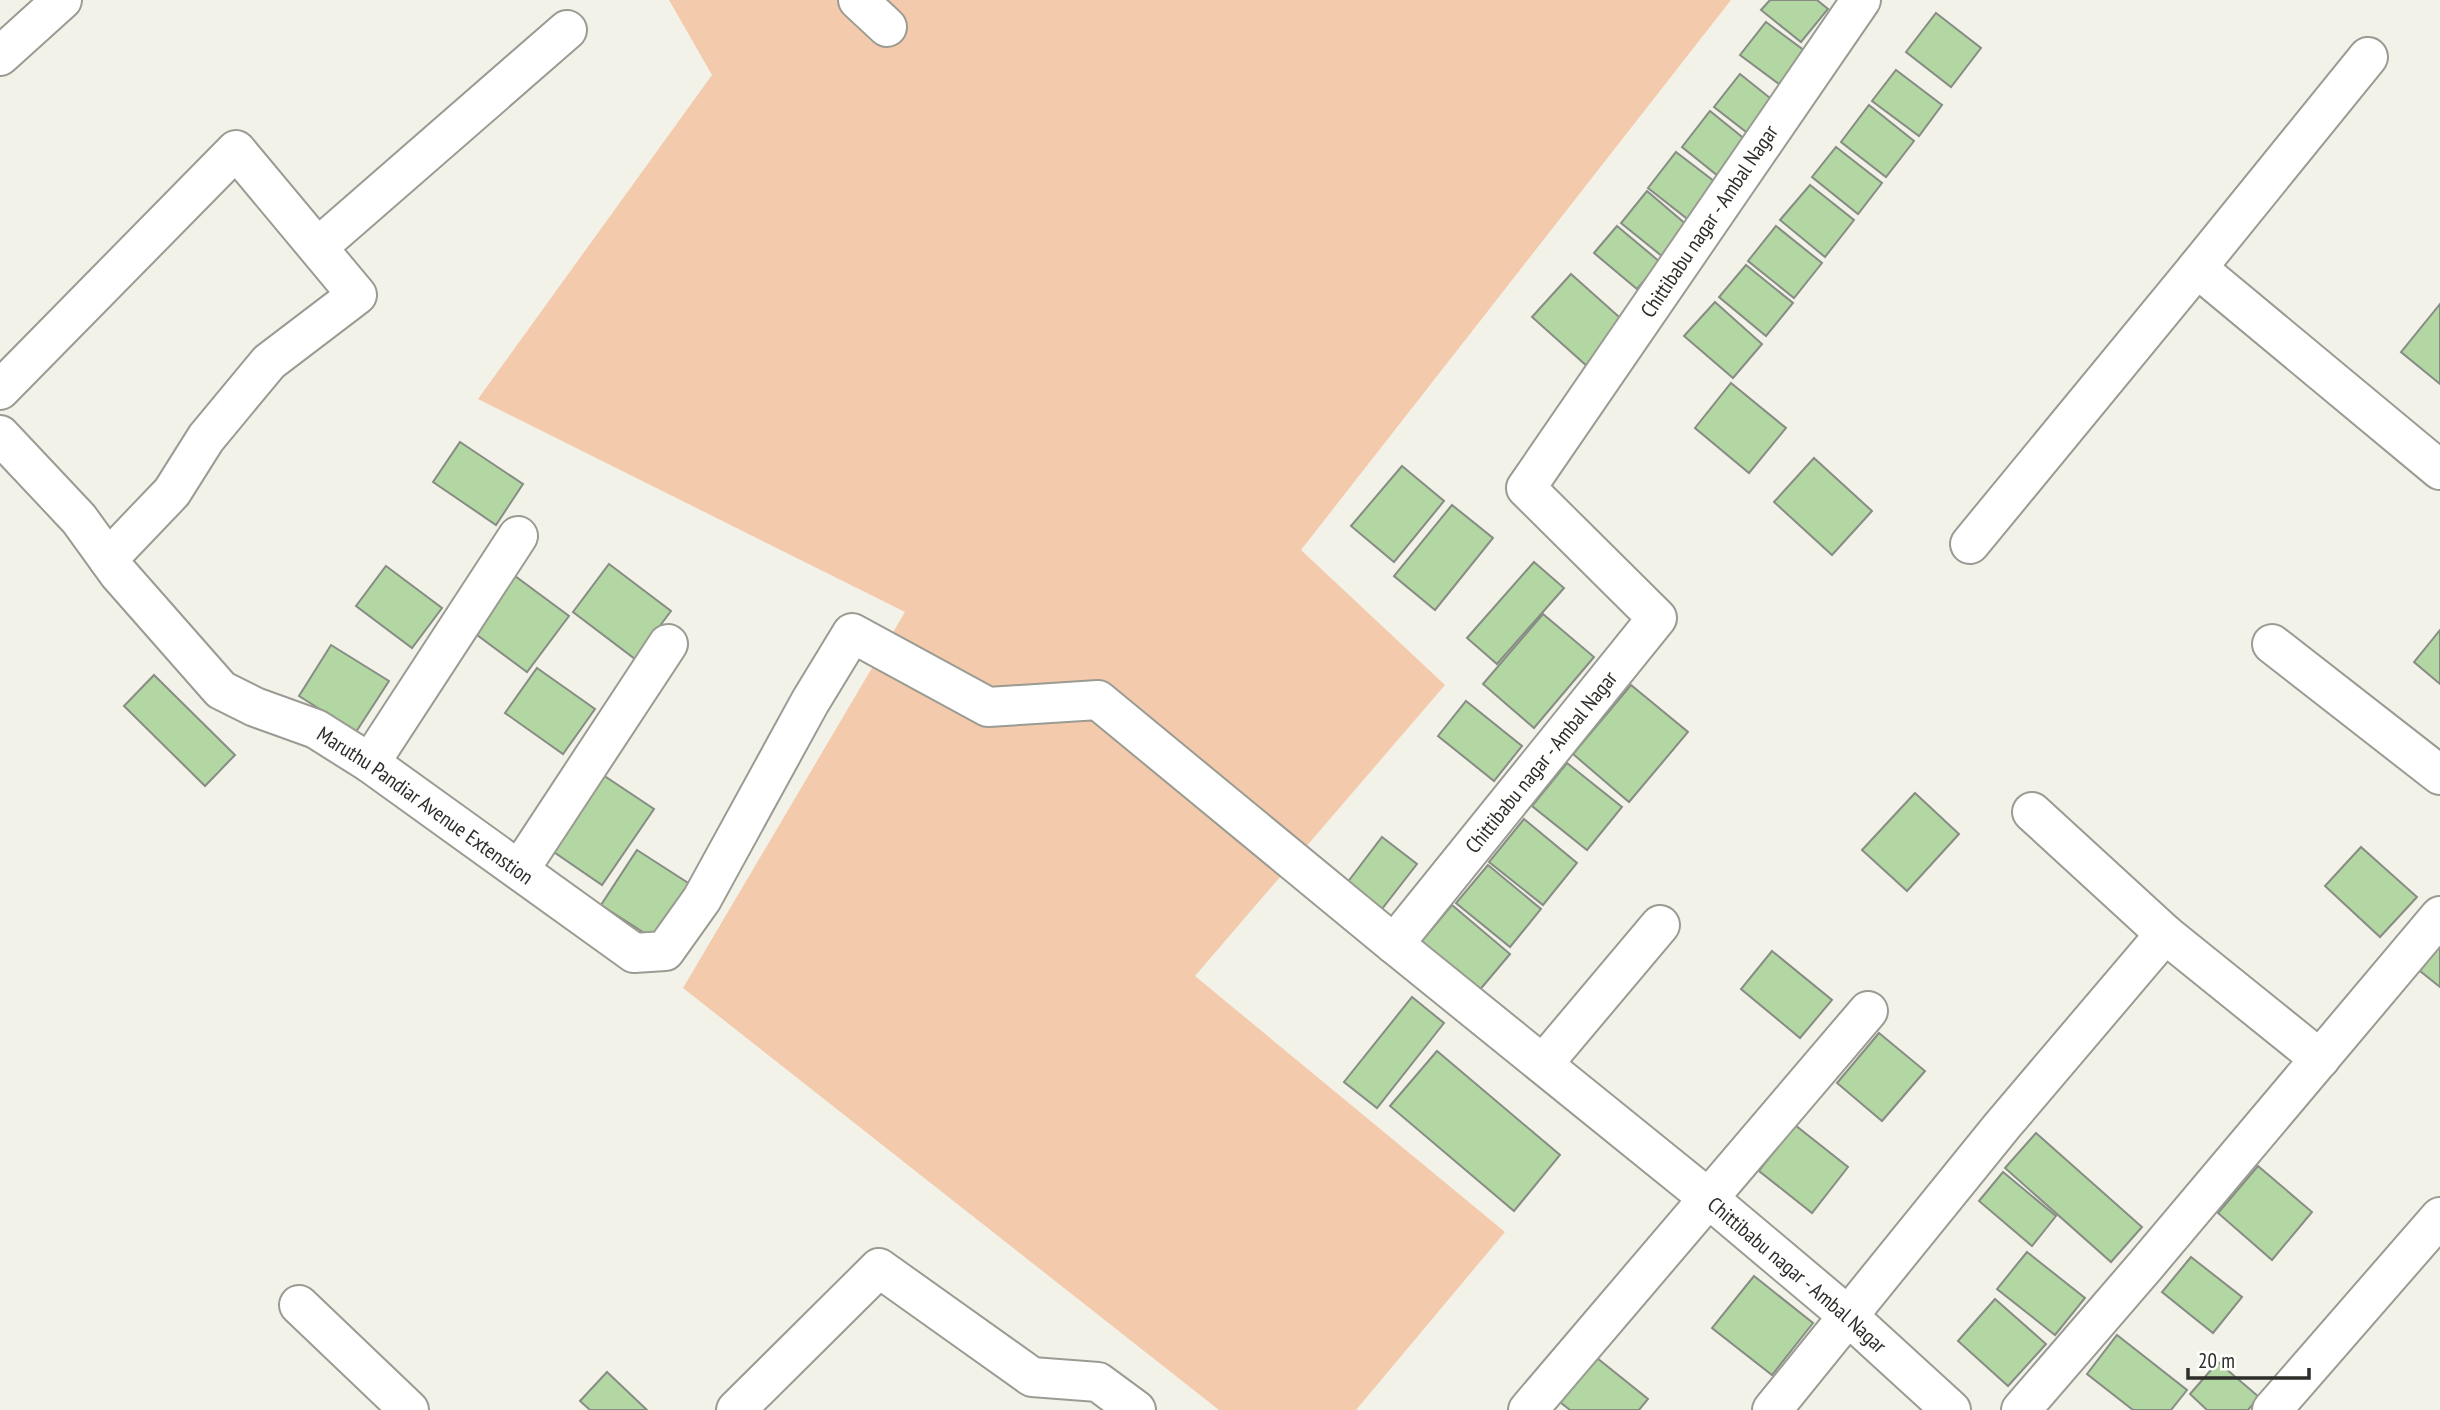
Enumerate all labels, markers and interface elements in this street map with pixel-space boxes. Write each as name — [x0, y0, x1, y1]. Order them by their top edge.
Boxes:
street label: Chittibabu nagar - Ambal Nagar — [1634, 119, 1784, 323]
street label: Chittibabu nagar - Ambal Nagar — [1459, 665, 1623, 859]
street label: Maruthu Pandiar Avenue Extenstion — [312, 720, 539, 890]
street label: Chittibabu nagar - Ambal Nagar — [1703, 1190, 1893, 1359]
scale bar — [2188, 1336, 2309, 1380]
text: 20 m — [2198, 1347, 2235, 1374]

